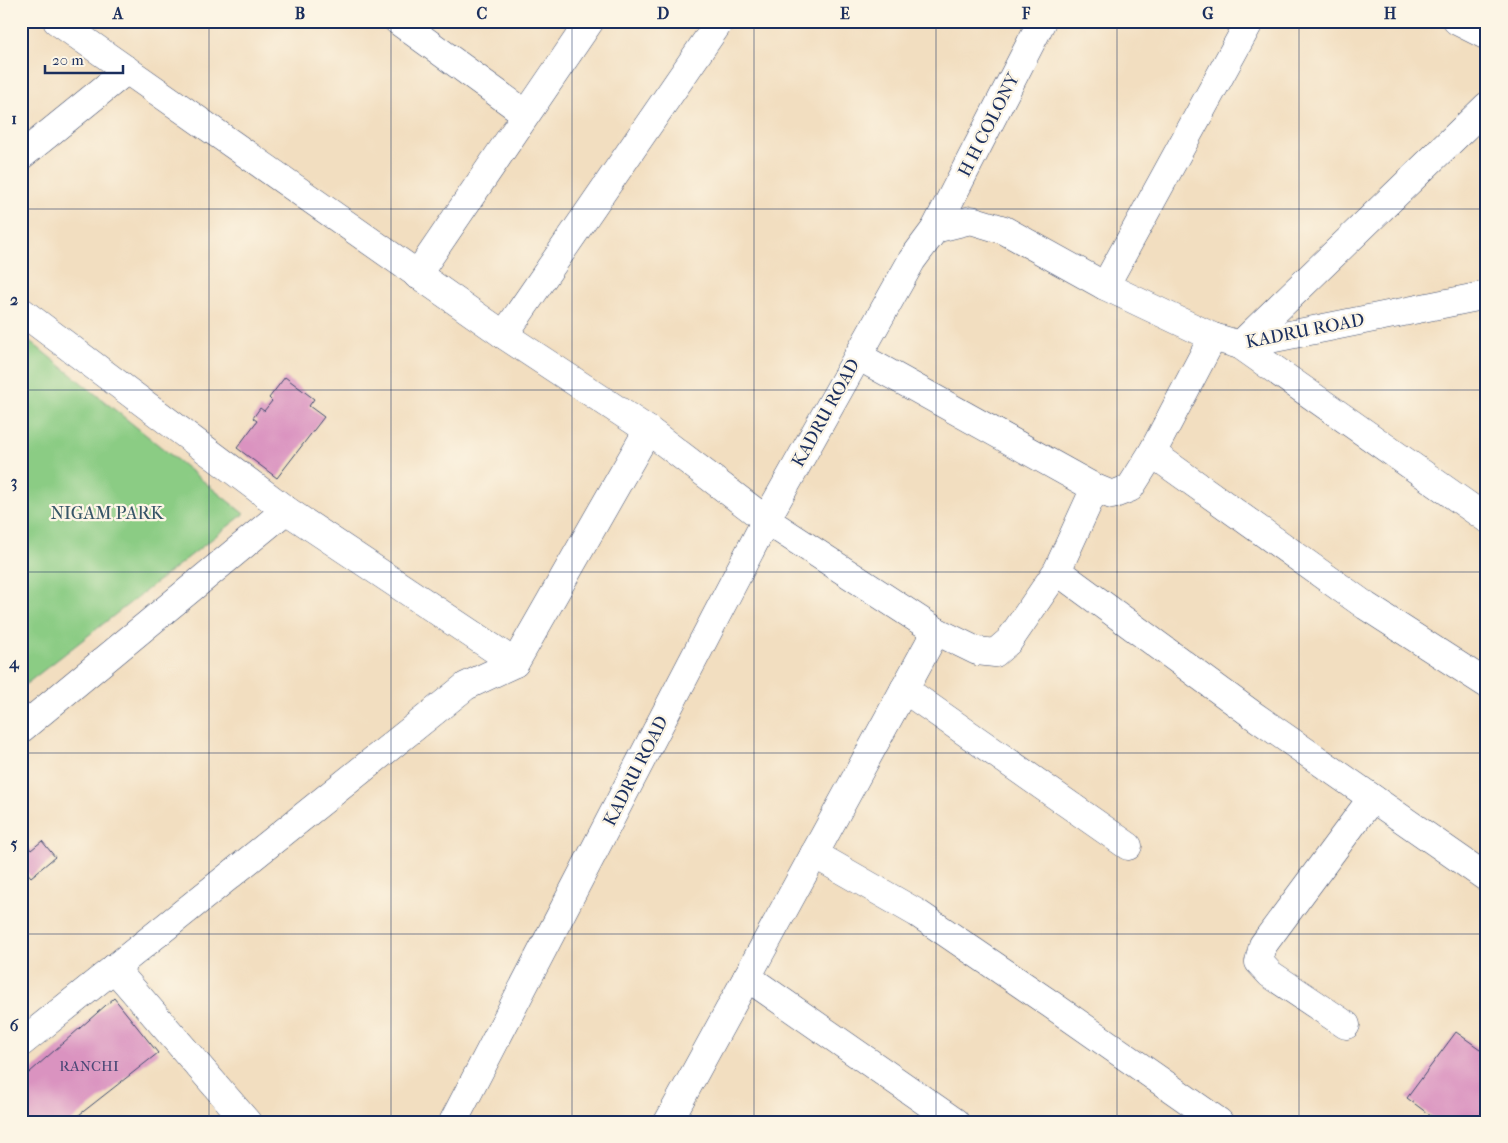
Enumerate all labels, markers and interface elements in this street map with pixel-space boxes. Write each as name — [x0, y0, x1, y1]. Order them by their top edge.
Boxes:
text: A — [112, 4, 124, 23]
text: B — [295, 4, 305, 23]
text: C — [477, 4, 488, 23]
text: D — [657, 4, 669, 23]
text: E — [840, 4, 850, 23]
text: F — [1021, 4, 1031, 23]
text: G — [1202, 4, 1214, 23]
text: H — [1384, 4, 1397, 23]
scale bar — [45, 42, 122, 74]
text: 20 m — [52, 51, 84, 69]
street label: H H COLONY — [954, 69, 1024, 180]
text: 1 — [11, 109, 17, 128]
text: 2 — [10, 290, 18, 309]
street label: KADRU ROAD — [1244, 309, 1366, 353]
street label: KADRU ROAD — [788, 355, 864, 471]
text: 3 — [11, 472, 17, 492]
park label: NIGAM PARK — [50, 503, 165, 524]
text: 4 — [8, 653, 20, 673]
street label: KADRU ROAD — [599, 713, 673, 829]
text: 5 — [11, 834, 18, 853]
text: 6 — [10, 1016, 19, 1035]
house number: RANCHI — [59, 1057, 119, 1075]

